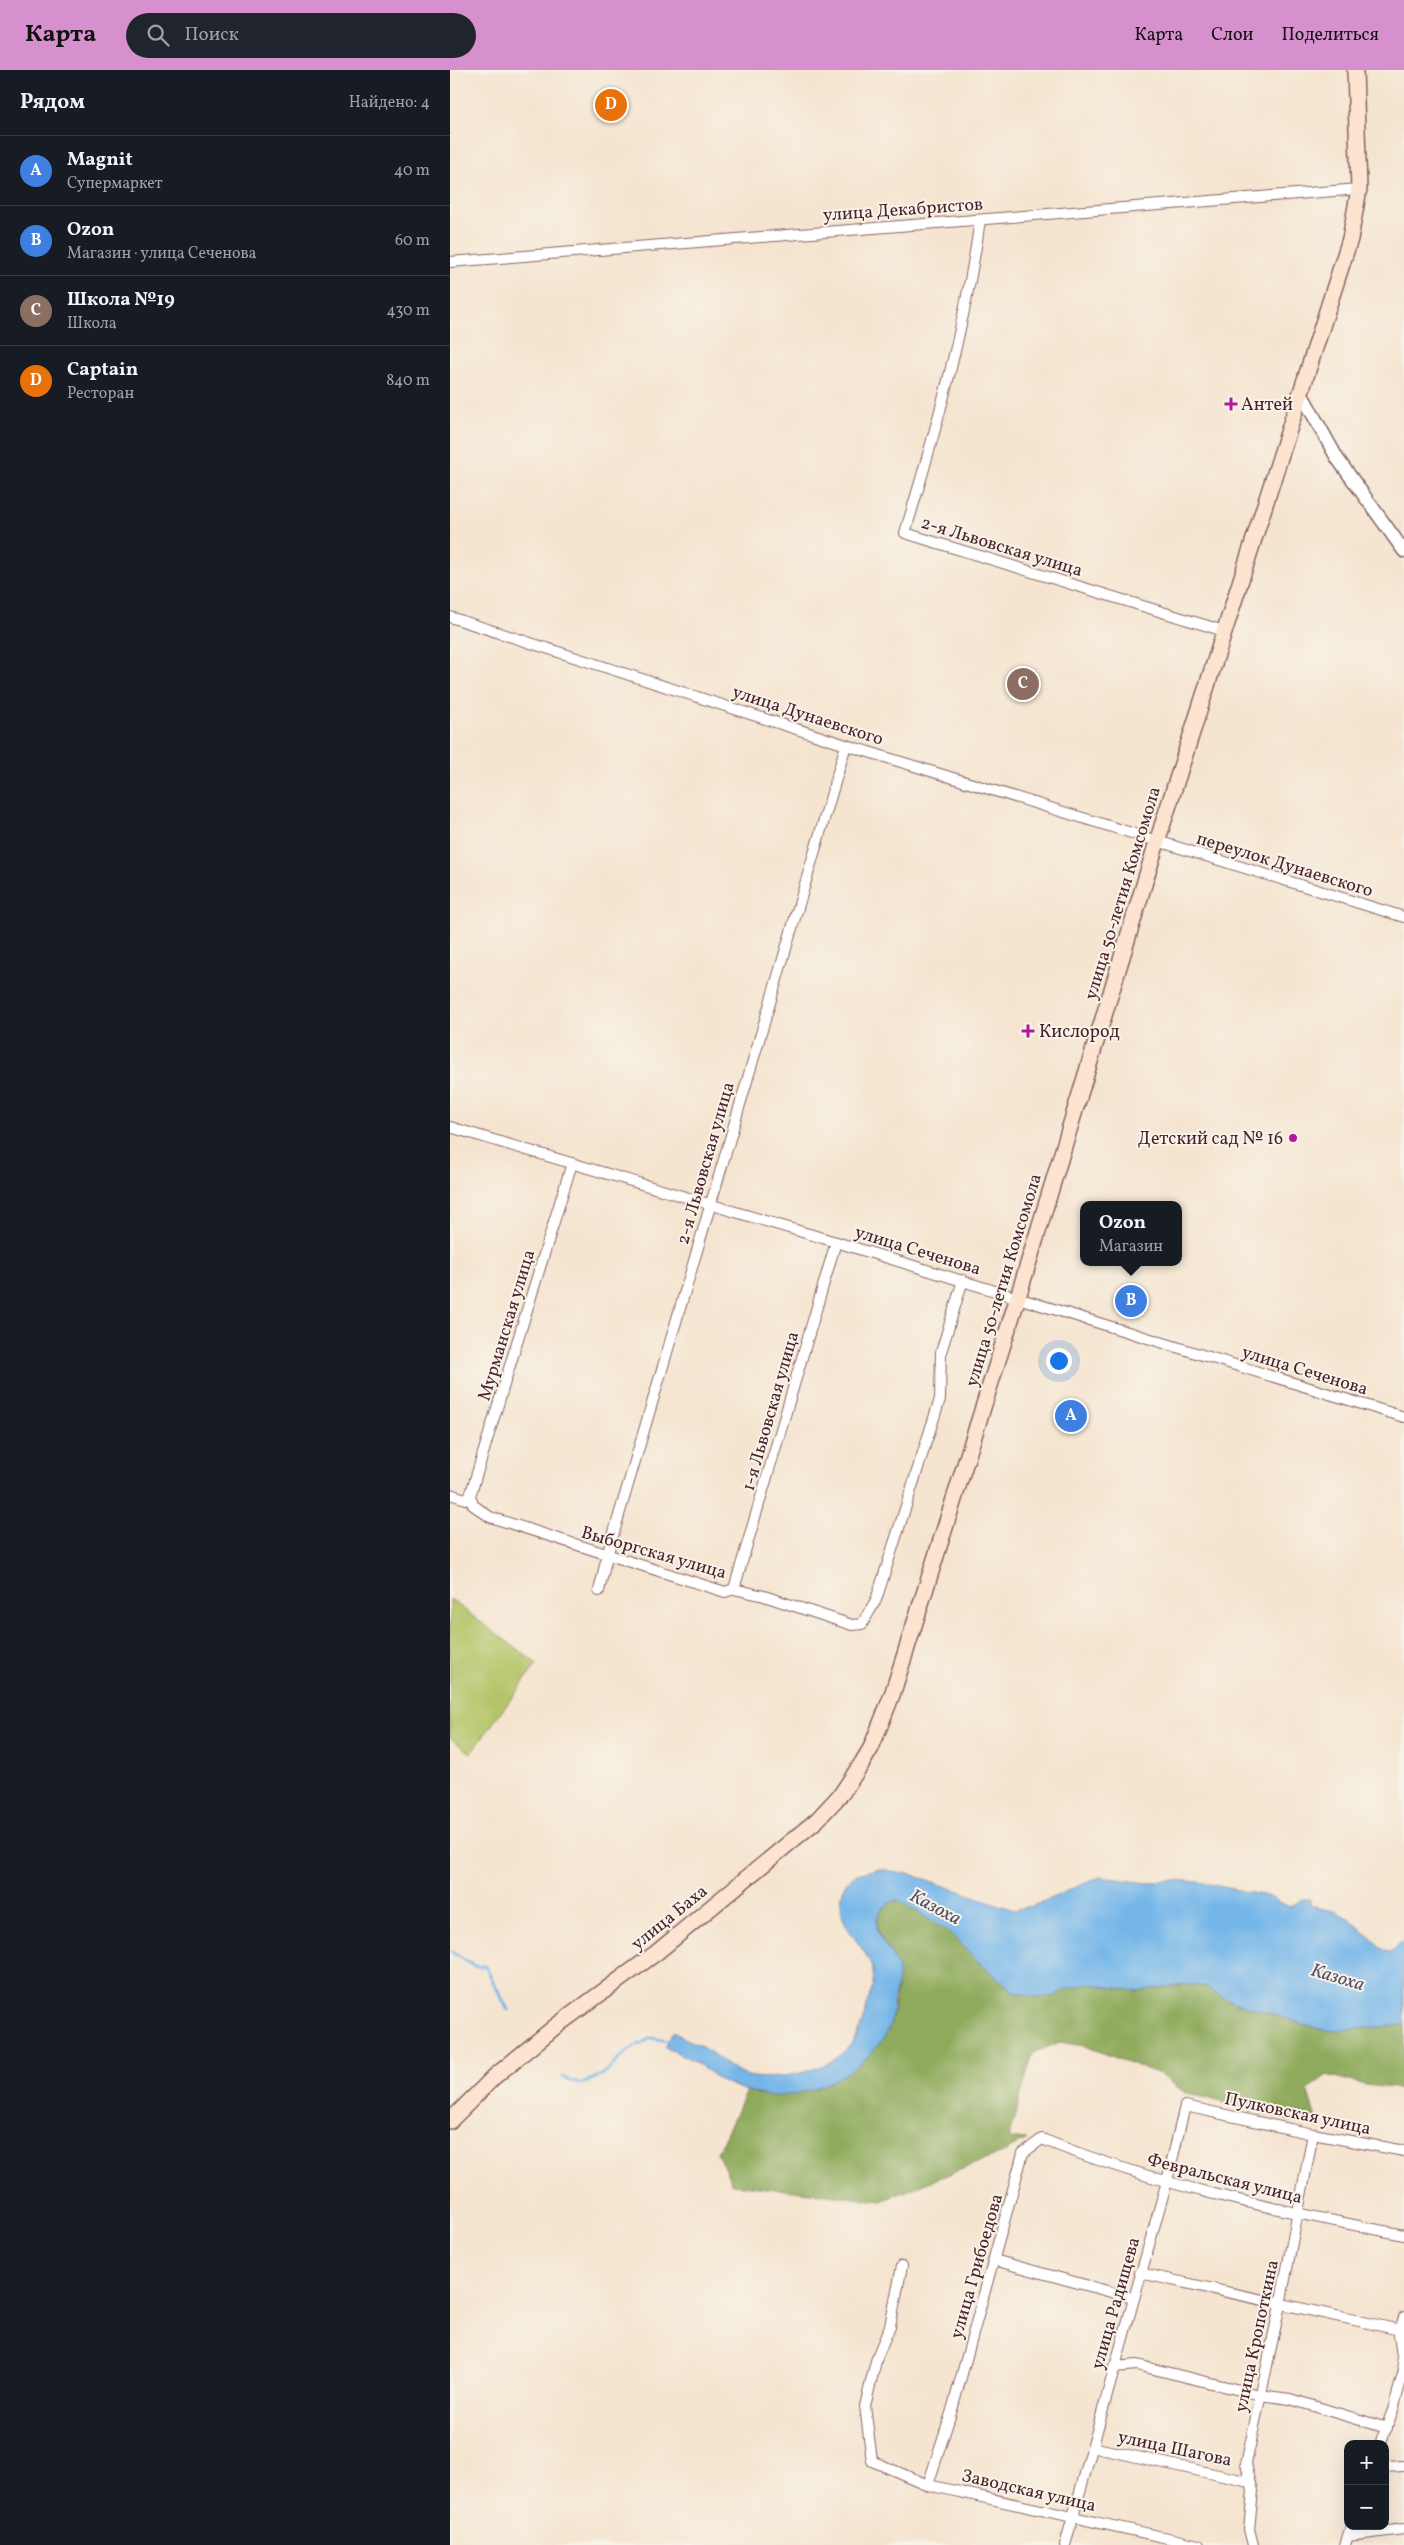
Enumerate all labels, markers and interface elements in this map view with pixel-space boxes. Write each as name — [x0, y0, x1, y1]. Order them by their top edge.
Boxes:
search box — [126, 13, 476, 58]
text: Карта — [25, 18, 96, 52]
icon: search — [144, 21, 172, 49]
text: Поиск — [184, 22, 239, 48]
text: Карта — [1135, 23, 1183, 48]
text: Слои — [1211, 23, 1253, 48]
text: Поделиться — [1281, 23, 1379, 48]
pin: D — [595, 86, 627, 124]
text: Рядом — [20, 88, 85, 117]
text: Найдено: 4 — [349, 92, 430, 114]
text: Magnit — [67, 147, 133, 173]
text: A — [30, 160, 42, 182]
text: 40 m — [394, 160, 430, 182]
text: Супермаркет — [67, 173, 163, 195]
street label: улица Декабристов — [822, 192, 984, 229]
text: Ozon — [67, 217, 114, 243]
text: B — [31, 230, 41, 252]
text: 60 m — [395, 230, 430, 252]
text: Магазин · улица Сеченова — [67, 243, 257, 265]
text: Школа №19 — [67, 287, 175, 313]
text: C — [31, 300, 41, 322]
text: 430 m — [386, 300, 430, 322]
text: Школа — [67, 313, 117, 335]
text: Captain — [67, 357, 138, 383]
text: D — [30, 370, 42, 392]
text: 840 m — [386, 370, 430, 392]
text: Ресторан — [67, 383, 134, 405]
place label: Антей — [1241, 393, 1293, 418]
marker: Антей — [1225, 398, 1237, 410]
street label: 2-я Львовская улица — [918, 511, 1086, 584]
pin: C — [1007, 665, 1039, 703]
street label: улица Дунаевского — [729, 680, 886, 753]
street label: улица 50-летия Комсомола — [1079, 784, 1168, 1003]
street label: переулок Дунаевского — [1193, 827, 1376, 904]
place label: Кислород — [1039, 1020, 1120, 1045]
marker: Кислород — [1021, 1024, 1035, 1038]
street label: 2-я Львовская улица — [671, 1079, 742, 1248]
place label: Детский сад № 16 — [1138, 1127, 1283, 1152]
marker: Детский сад № 16 — [1287, 1132, 1299, 1144]
street label: улица 50-летия Комсомола — [960, 1171, 1049, 1390]
popup — [1080, 1201, 1182, 1266]
text: Ozon — [1099, 1210, 1146, 1236]
street label: улица Сеченова — [851, 1220, 984, 1283]
text: Магазин — [1099, 1236, 1163, 1258]
street label: Мурманская улица — [473, 1247, 542, 1404]
pin: B — [1115, 1282, 1147, 1320]
street label: 1-я Львовская улица — [737, 1329, 806, 1494]
street label: улица Сеченова — [1238, 1340, 1371, 1403]
your location — [1046, 1348, 1072, 1374]
pin: A — [1055, 1397, 1087, 1435]
street label: Выборгская улица — [578, 1521, 729, 1586]
street label: улица Баха — [626, 1880, 714, 1957]
water label: Казоха — [905, 1883, 965, 1932]
water label: Казоха — [1307, 1957, 1368, 1998]
street label: Пулковская улица — [1222, 2087, 1373, 2142]
street label: Февральская улица — [1144, 2148, 1305, 2211]
street label: улица Грибоедова — [945, 2191, 1010, 2342]
street label: улица Радищева — [1086, 2234, 1147, 2372]
street label: улица Кропоткина — [1229, 2258, 1286, 2415]
street label: улица Шагова — [1115, 2425, 1234, 2474]
map controls — [1344, 2440, 1389, 2530]
button: + — [1344, 2440, 1389, 2485]
street label: Заводская улица — [959, 2464, 1098, 2519]
button: − — [1344, 2485, 1389, 2530]

